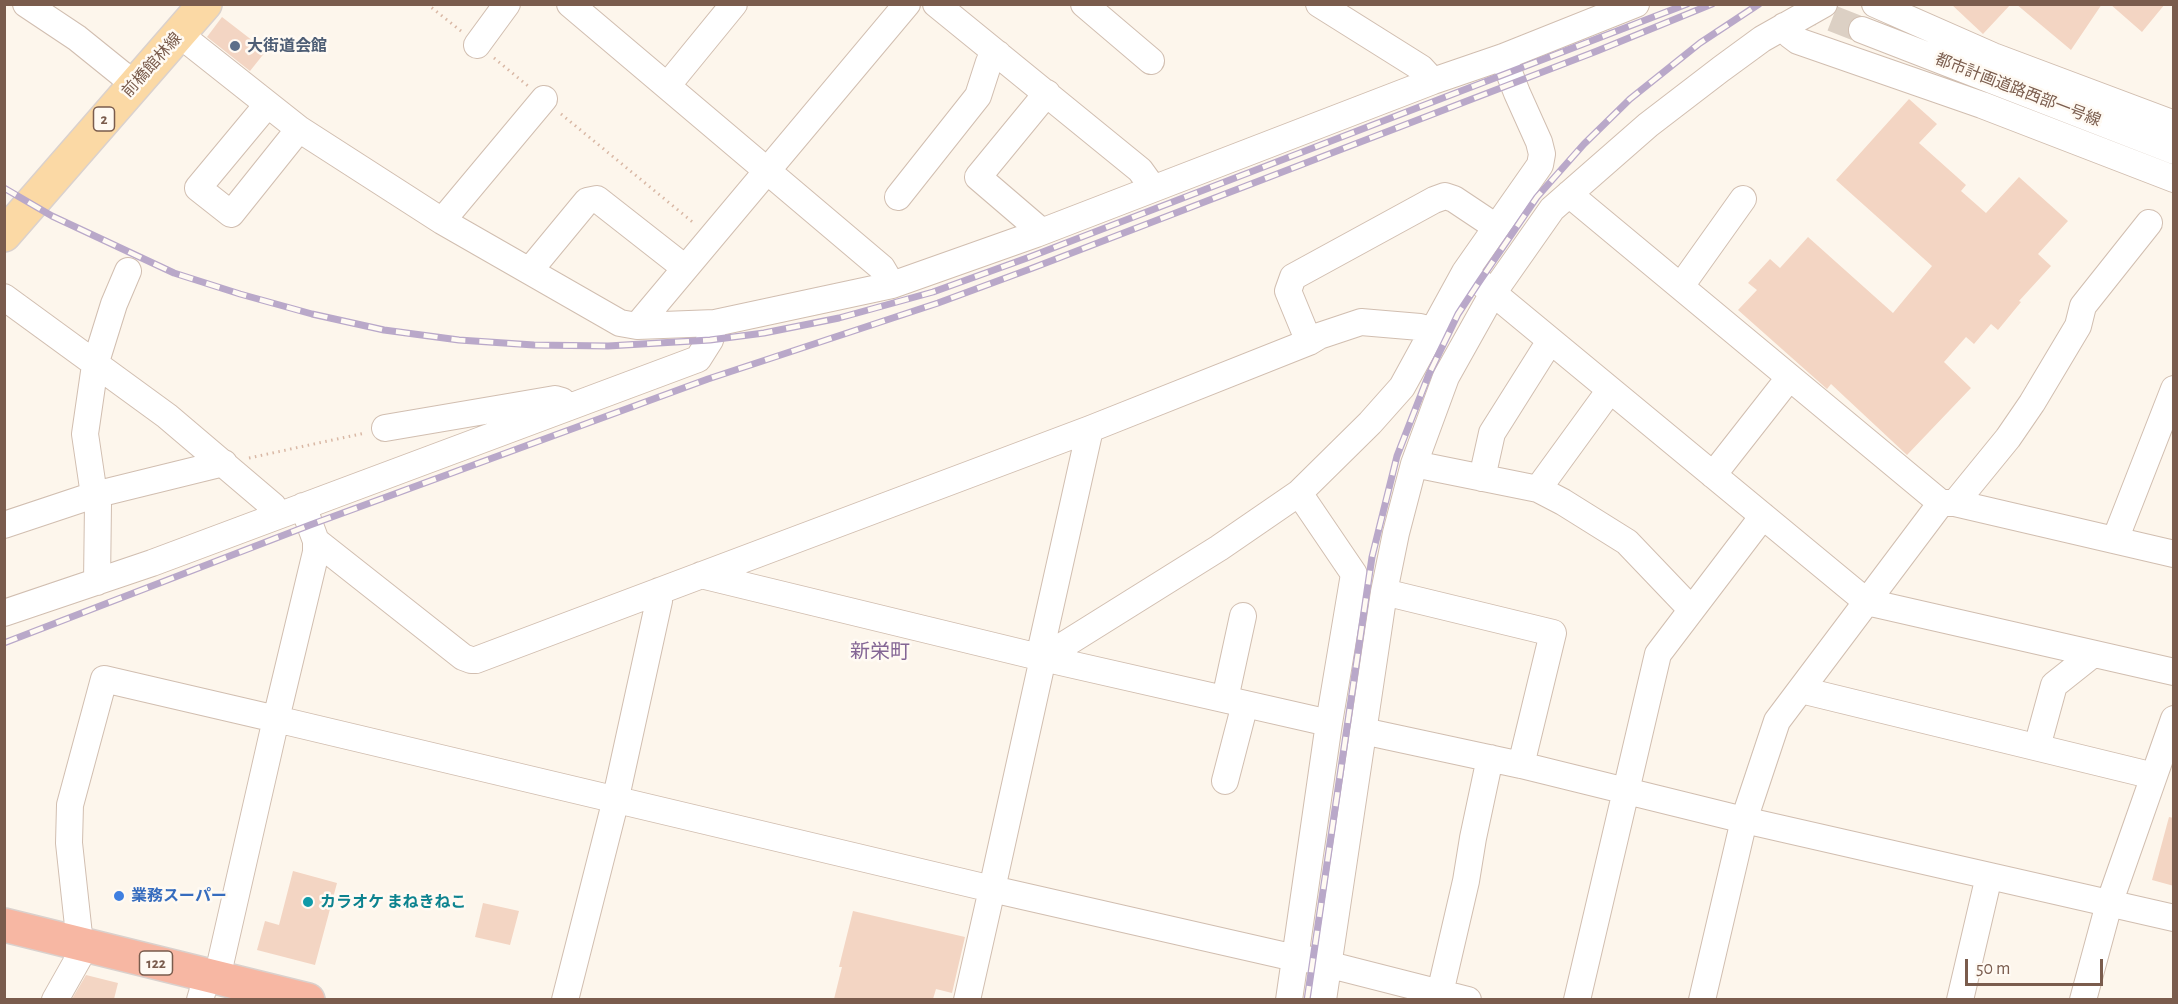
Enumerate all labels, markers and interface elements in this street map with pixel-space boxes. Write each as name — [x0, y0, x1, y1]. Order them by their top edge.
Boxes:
street label: 前橋館林線 — [118, 29, 186, 101]
place label: 大街道会館 — [247, 36, 327, 56]
marker: 大街道会館 — [228, 39, 242, 53]
street label: 都市計画道路西部一号線 — [1932, 50, 2104, 130]
road number: 2 — [94, 107, 114, 131]
district label: 新栄町 — [850, 640, 910, 664]
place label: 業務スーパー — [131, 886, 227, 906]
marker: 業務スーパー — [112, 889, 126, 903]
place label: カラオケ まねきねこ — [320, 892, 466, 912]
marker: カラオケ まねきねこ — [301, 895, 315, 909]
scale bar — [1968, 947, 2106, 985]
road number: 122 — [140, 951, 172, 975]
text: 50 m — [1976, 960, 2010, 978]

